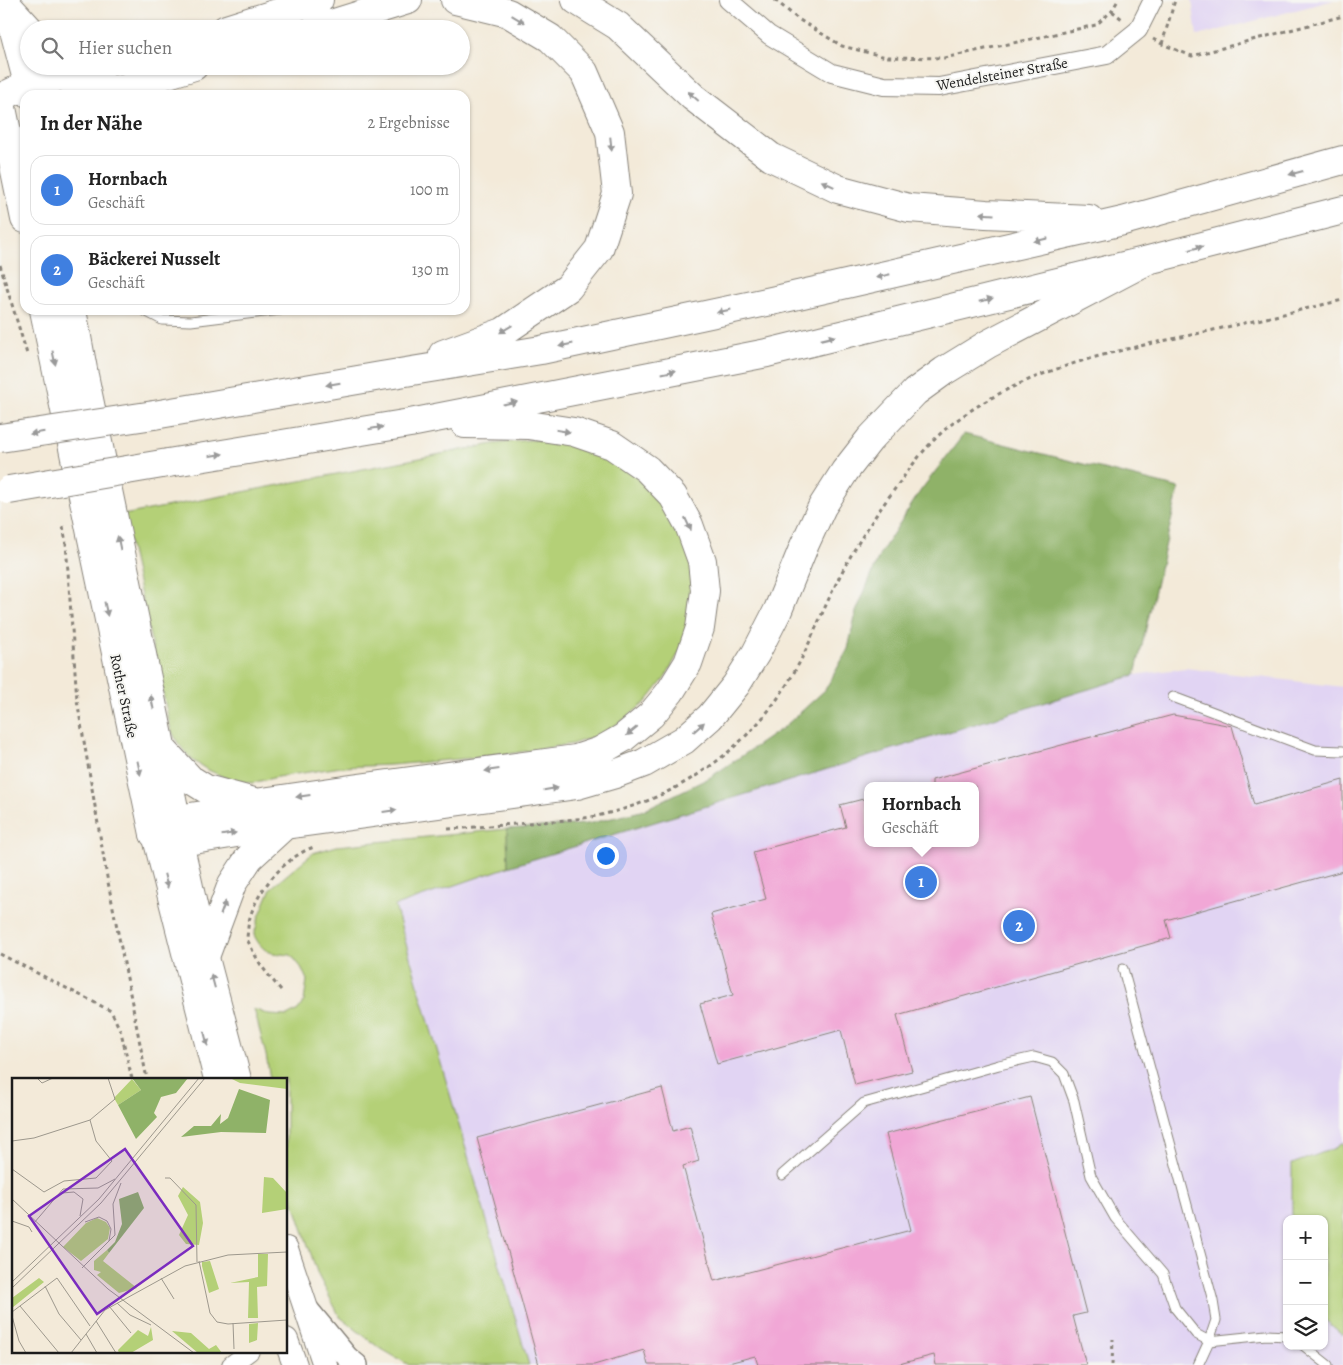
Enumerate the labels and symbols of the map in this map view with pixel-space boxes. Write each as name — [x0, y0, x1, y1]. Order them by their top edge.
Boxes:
one-way arrow — [512, 15, 525, 24]
street label: Wendelsteiner Straße — [934, 53, 1069, 96]
one-way arrow — [687, 91, 700, 102]
one-way arrow — [607, 136, 615, 152]
one-way arrow — [1288, 169, 1304, 177]
one-way arrow — [821, 180, 835, 188]
one-way arrow — [979, 210, 995, 218]
one-way arrow — [1033, 236, 1049, 244]
one-way arrow — [1188, 244, 1203, 252]
one-way arrow — [875, 272, 891, 280]
one-way arrow — [978, 296, 993, 304]
one-way arrow — [717, 307, 732, 315]
one-way arrow — [500, 325, 513, 334]
one-way arrow — [820, 334, 835, 342]
one-way arrow — [558, 341, 573, 349]
one-way arrow — [50, 350, 58, 366]
one-way arrow — [661, 368, 677, 376]
one-way arrow — [324, 381, 340, 389]
one-way arrow — [502, 399, 518, 407]
one-way arrow — [369, 424, 385, 432]
one-way arrow — [556, 427, 572, 435]
one-way arrow — [28, 429, 44, 437]
one-way arrow — [208, 450, 224, 458]
one-way arrow — [684, 517, 692, 531]
one-way arrow — [115, 536, 123, 551]
one-way arrow — [102, 601, 110, 616]
street label: Rother Straße — [105, 652, 143, 740]
one-way arrow — [148, 694, 156, 710]
one-way arrow — [692, 721, 704, 733]
one-way arrow — [626, 725, 639, 736]
one-way arrow — [135, 760, 143, 775]
one-way arrow — [483, 766, 499, 774]
one-way arrow — [544, 785, 560, 793]
one-way arrow — [294, 792, 310, 800]
one-way arrow — [383, 807, 399, 815]
one-way arrow — [222, 830, 238, 838]
your location — [593, 843, 619, 869]
pin: 1 — [905, 863, 937, 901]
one-way arrow — [162, 874, 170, 889]
one-way arrow — [220, 901, 227, 916]
pin: 2 — [1003, 907, 1035, 945]
one-way arrow — [209, 973, 217, 988]
one-way arrow — [202, 1031, 210, 1046]
inset map — [12, 1078, 288, 1352]

